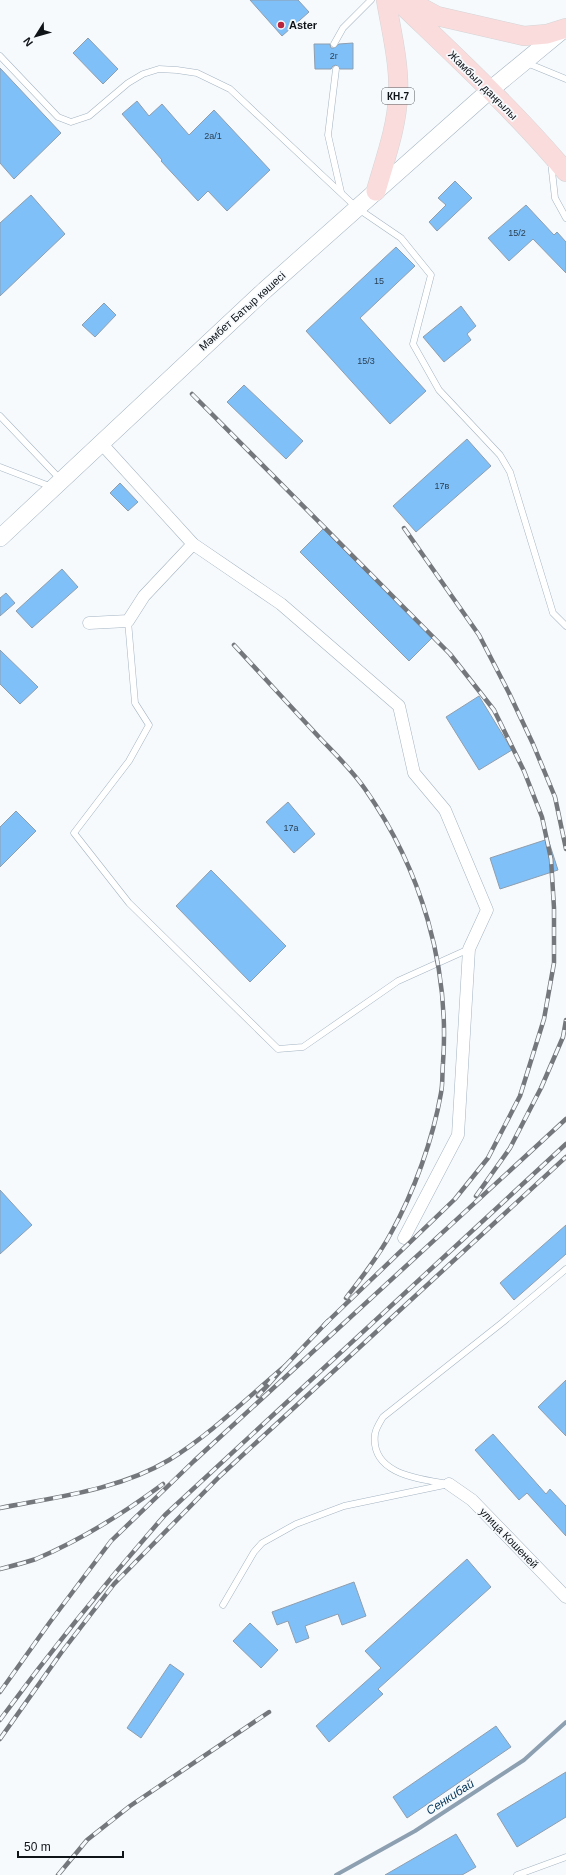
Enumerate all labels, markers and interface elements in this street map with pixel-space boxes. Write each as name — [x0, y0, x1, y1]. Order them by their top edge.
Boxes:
north arrow — [16, 16, 56, 56]
place label: Aster — [289, 19, 318, 31]
marker: Aster — [276, 20, 286, 30]
text: N — [21, 35, 35, 49]
street label: Жамбыл даңғылы — [446, 48, 520, 122]
house number: 2г — [330, 51, 339, 61]
road number: КН-7 — [382, 88, 414, 104]
house number: 2а/1 — [204, 131, 222, 141]
house number: 15/2 — [508, 228, 526, 238]
street label: Мәмбет Батыр көшесі — [196, 269, 288, 353]
house number: 15 — [374, 276, 384, 286]
house number: 15/3 — [357, 356, 375, 366]
house number: 17в — [435, 481, 450, 491]
house number: 17а — [283, 823, 299, 833]
street label: улица Кошеней — [477, 1505, 541, 1571]
water label: Сенкибай — [423, 1776, 477, 1818]
scale bar — [18, 1833, 123, 1859]
text: 50 m — [24, 1840, 51, 1854]

